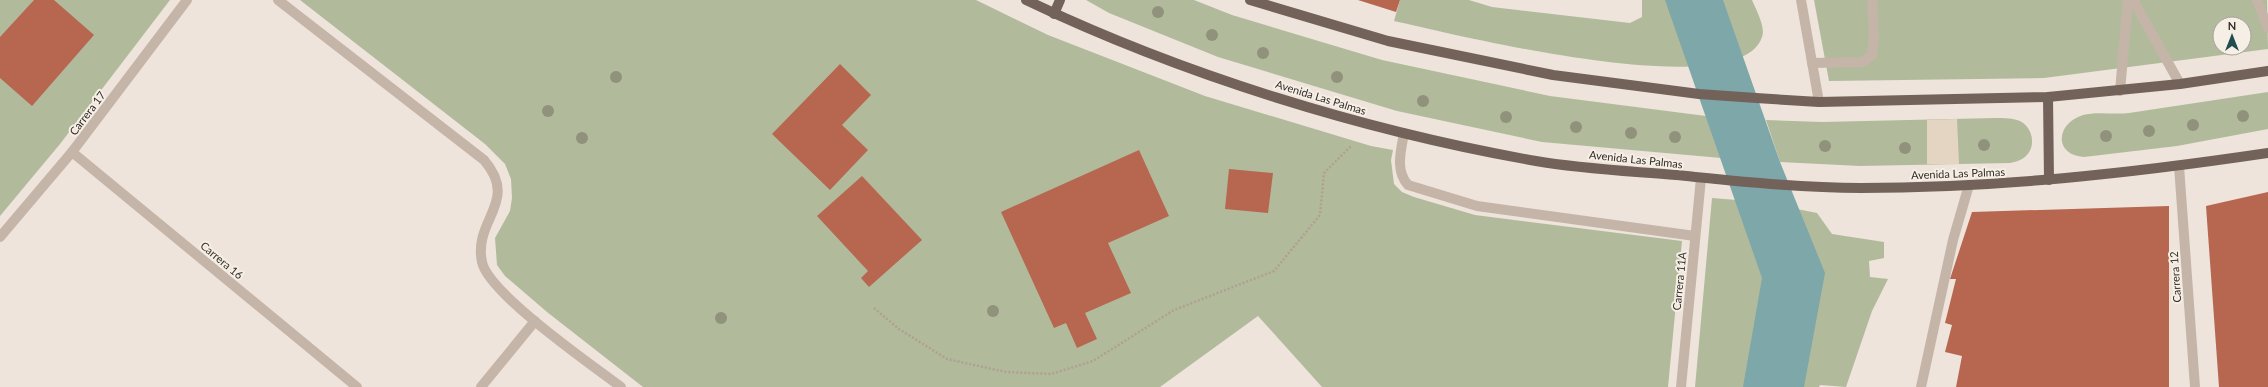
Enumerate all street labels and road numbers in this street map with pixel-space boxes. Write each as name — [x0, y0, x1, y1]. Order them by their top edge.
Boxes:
street label: Avenida Las Palmas — [1274, 77, 1368, 117]
street label: Carrera 17 — [66, 89, 108, 137]
street label: Avenida Las Palmas — [1589, 148, 1684, 170]
street label: Avenida Las Palmas — [1911, 165, 2005, 181]
street label: Carrera 16 — [198, 239, 246, 281]
street label: Carrera 11A — [1669, 251, 1689, 311]
street label: Carrera 12 — [2167, 251, 2183, 303]

